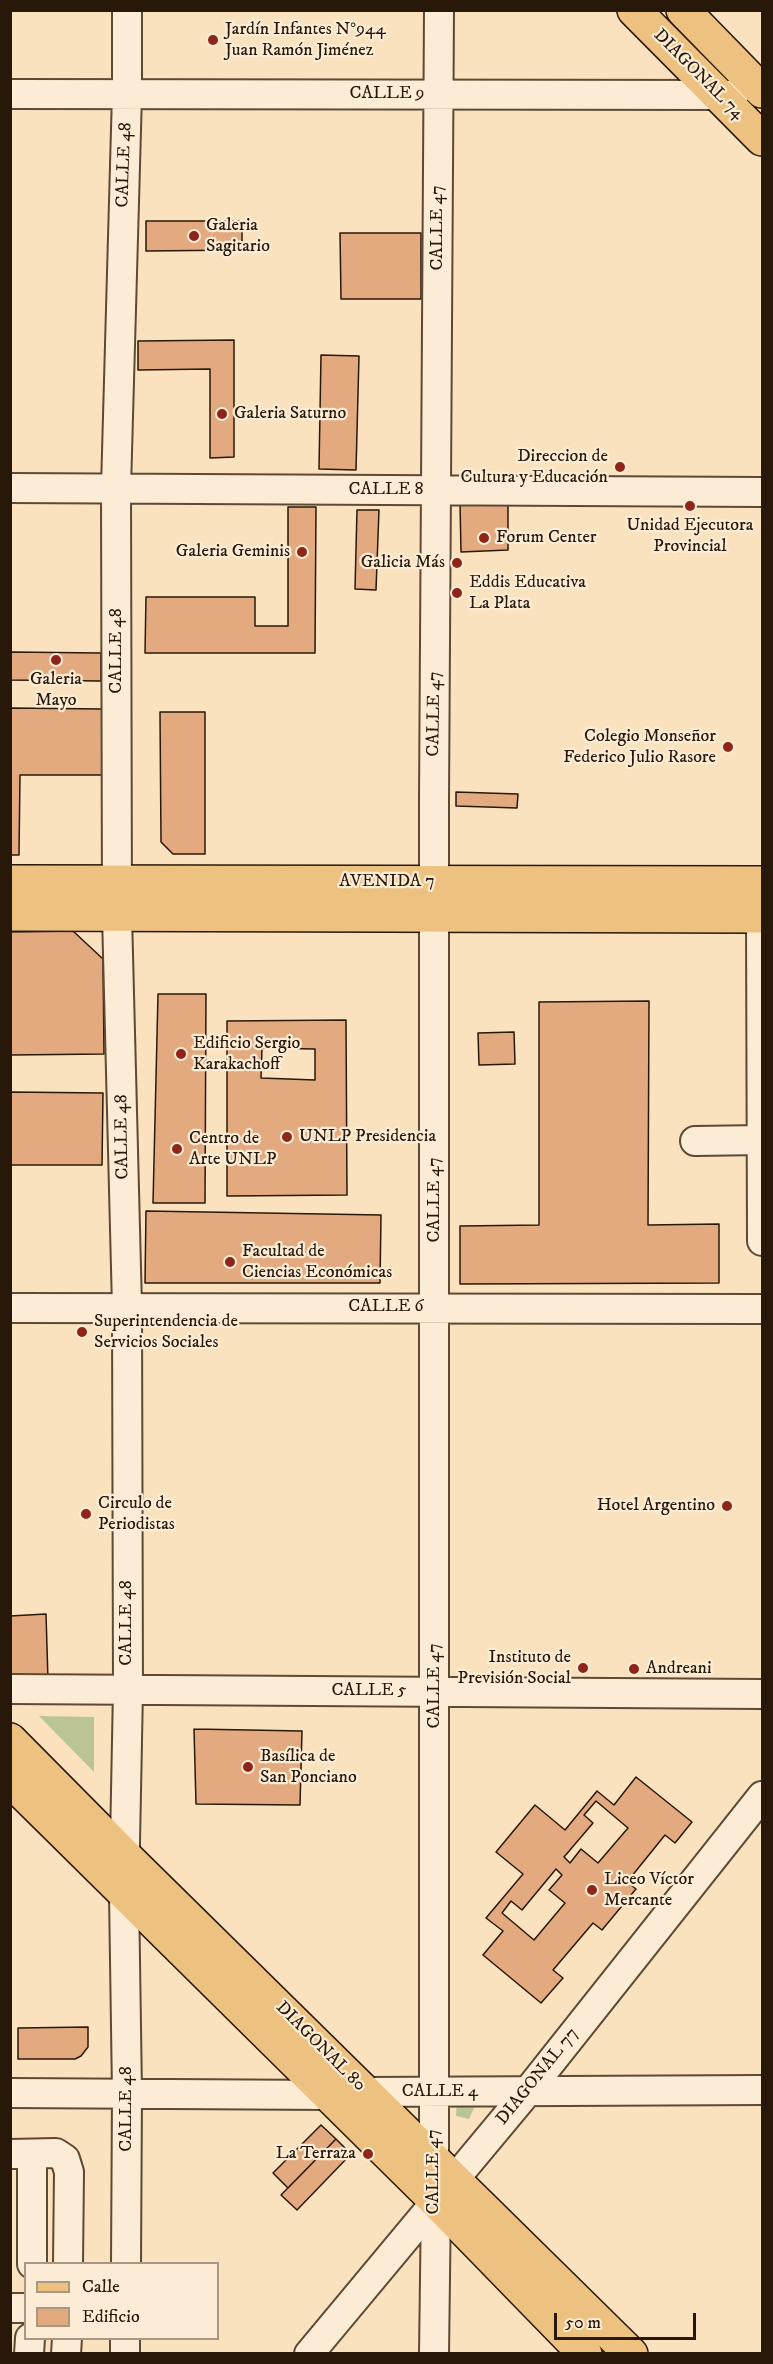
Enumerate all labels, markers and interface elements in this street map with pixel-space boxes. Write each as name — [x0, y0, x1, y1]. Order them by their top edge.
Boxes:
place label: Jardín Infantes N°944 Juan Ramón Jiménez — [225, 19, 386, 62]
street label: DIAGONAL 74 — [648, 25, 748, 125]
marker: Jardín Infantes N°944 Juan Ramón Jiménez — [206, 33, 220, 47]
street label: CALLE 9 — [350, 83, 424, 105]
street label: CALLE 48 — [113, 122, 137, 208]
street label: CALLE 47 — [427, 185, 449, 271]
place label: Galeria Sagitario — [206, 215, 270, 258]
marker: Galeria Sagitario — [187, 229, 201, 243]
place label: Galeria Saturno — [234, 403, 346, 425]
marker: Galeria Saturno — [215, 407, 229, 421]
place label: Direccion de Cultura y Educación — [461, 446, 608, 488]
marker: Direccion de Cultura y Educación — [613, 460, 627, 474]
street label: CALLE 8 — [349, 479, 423, 501]
marker: Unidad Ejecutora Provincial — [683, 499, 697, 513]
place label: Unidad Ejecutora Provincial — [627, 515, 753, 558]
place label: Forum Center — [496, 527, 597, 549]
marker: Forum Center — [477, 531, 491, 545]
place label: Galeria Geminis — [176, 541, 290, 563]
marker: Galeria Geminis — [295, 545, 309, 559]
place label: Galicia Más — [361, 552, 445, 574]
marker: Galicia Más — [450, 556, 464, 570]
place label: Eddis Educativa La Plata — [469, 572, 586, 614]
marker: Eddis Educativa La Plata — [450, 586, 464, 600]
street label: CALLE 48 — [106, 608, 128, 694]
marker: Galeria Mayo — [49, 653, 63, 667]
place label: Galeria Mayo — [30, 669, 82, 712]
street label: CALLE 47 — [423, 671, 447, 757]
place label: Colegio Monseñor Federico Julio Rasore — [563, 726, 716, 768]
marker: Colegio Monseñor Federico Julio Rasore — [721, 740, 735, 754]
street label: AVENIDA 7 — [339, 871, 435, 893]
place label: Edificio Sergio Karakachoff — [193, 1033, 300, 1076]
marker: Edificio Sergio Karakachoff — [174, 1047, 188, 1061]
street label: CALLE 48 — [111, 1094, 135, 1180]
place label: UNLP Presidencia — [299, 1126, 436, 1148]
place label: Centro de Arte UNLP — [189, 1128, 276, 1170]
marker: UNLP Presidencia — [280, 1130, 294, 1144]
marker: Centro de Arte UNLP — [170, 1142, 184, 1156]
street label: CALLE 47 — [424, 1157, 446, 1243]
place label: Facultad de Ciencias Económicas — [242, 1241, 392, 1284]
marker: Facultad de Ciencias Económicas — [223, 1255, 237, 1269]
street label: CALLE 6 — [348, 1296, 424, 1318]
place label: Superintendencia de Servicios Sociales — [94, 1311, 238, 1354]
marker: Superintendencia de Servicios Sociales — [75, 1325, 89, 1339]
place label: Circulo de Periodistas — [98, 1493, 175, 1536]
place label: Hotel Argentino — [597, 1495, 715, 1517]
marker: Hotel Argentino — [720, 1499, 734, 1513]
marker: Circulo de Periodistas — [79, 1507, 93, 1521]
street label: CALLE 48 — [116, 1580, 138, 1666]
street label: CALLE 47 — [424, 1643, 446, 1729]
place label: Instituto de Previsión Social — [458, 1647, 571, 1690]
place label: Andreani — [646, 1658, 712, 1680]
marker: Instituto de Previsión Social — [576, 1661, 590, 1675]
marker: Andreani — [627, 1662, 641, 1676]
street label: CALLE 5 — [332, 1680, 406, 1702]
place label: Basílica de San Ponciano — [260, 1746, 357, 1788]
marker: Basílica de San Ponciano — [241, 1760, 255, 1774]
place label: Liceo Víctor Mercante — [604, 1869, 694, 1912]
marker: Liceo Víctor Mercante — [585, 1883, 599, 1897]
street label: DIAGONAL 80 — [270, 1997, 370, 2097]
street label: DIAGONAL 77 — [492, 2024, 584, 2130]
street label: CALLE 48 — [116, 2066, 138, 2152]
street label: CALLE 4 — [402, 2081, 478, 2103]
street label: CALLE 47 — [423, 2129, 445, 2215]
place label: La Terraza — [276, 2143, 356, 2165]
marker: La Terraza — [361, 2147, 375, 2161]
legend — [24, 2262, 219, 2340]
text: Calle — [82, 2276, 120, 2298]
scale bar — [557, 2301, 700, 2339]
text: Edificio — [82, 2306, 140, 2328]
text: 50 m — [565, 2312, 601, 2334]

